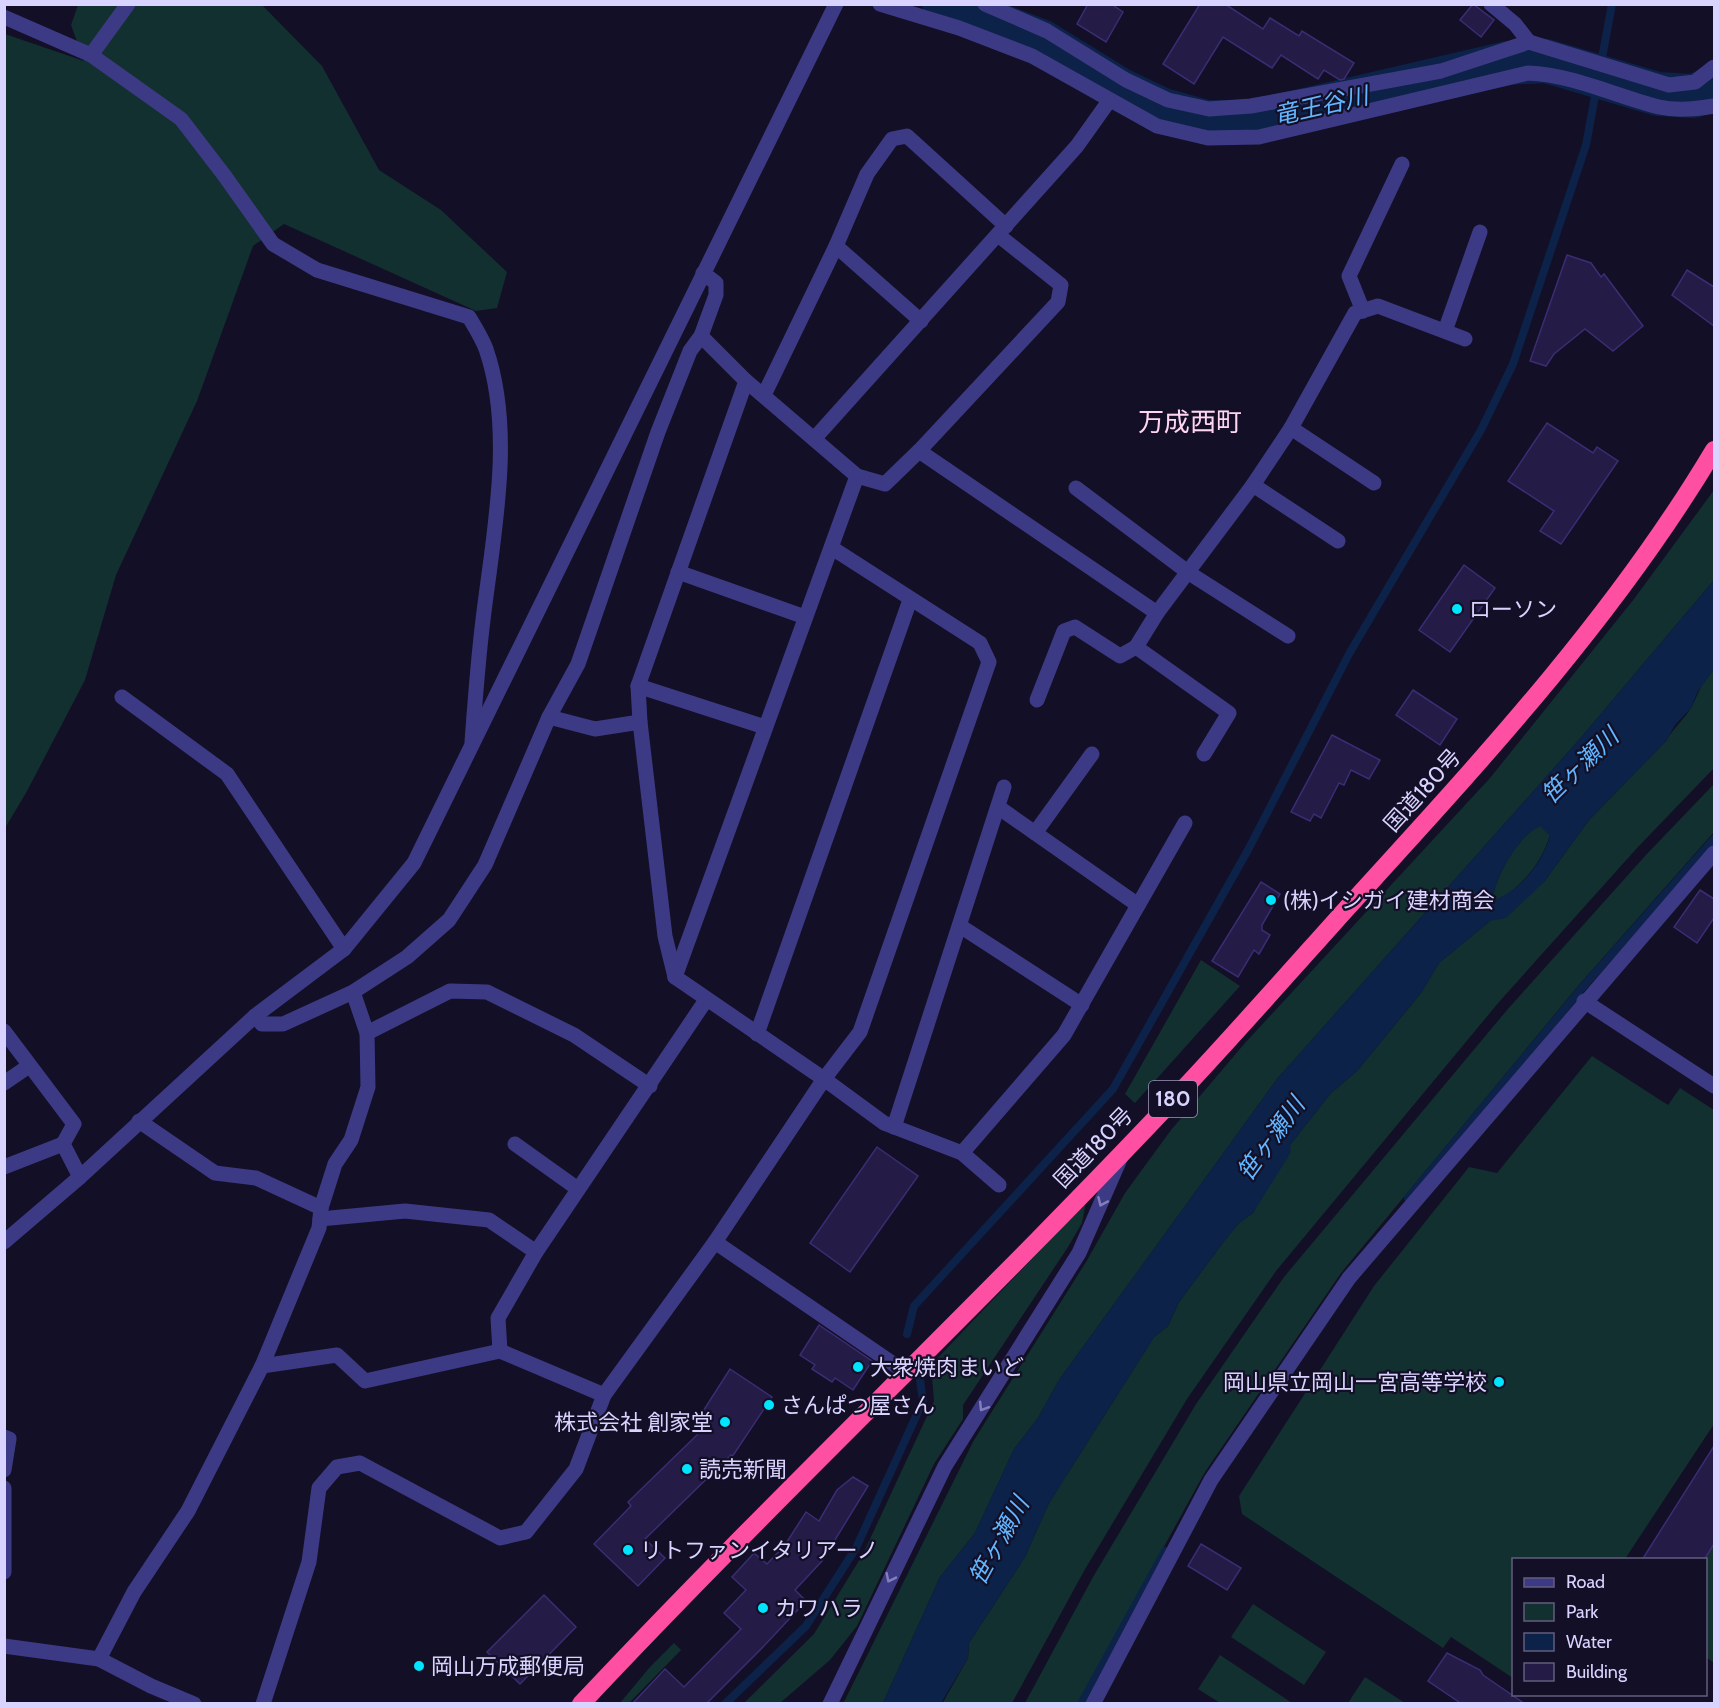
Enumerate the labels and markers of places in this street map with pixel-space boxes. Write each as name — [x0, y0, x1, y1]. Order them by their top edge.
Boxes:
place label: ローソン — [1469, 596, 1557, 623]
marker: ローソン — [1450, 602, 1464, 616]
place label: (株)イシガイ建材商会 — [1283, 887, 1495, 914]
marker: (株)イシガイ建材商会 — [1264, 893, 1278, 907]
place label: 大衆焼肉まいど — [870, 1354, 1024, 1381]
marker: 大衆焼肉まいど — [851, 1360, 865, 1374]
place label: 岡山県立岡山一宮高等学校 — [1223, 1369, 1487, 1396]
marker: 岡山県立岡山一宮高等学校 — [1492, 1375, 1506, 1389]
place label: さんぱつ屋さん — [781, 1392, 935, 1419]
marker: さんぱつ屋さん — [762, 1398, 776, 1412]
place label: 株式会社 創家堂 — [554, 1409, 713, 1436]
marker: 株式会社 創家堂 — [718, 1415, 732, 1429]
place label: 読売新聞 — [699, 1456, 787, 1483]
marker: 読売新聞 — [680, 1462, 694, 1476]
place label: リトファンイタリアーノ — [640, 1537, 878, 1564]
marker: リトファンイタリアーノ — [621, 1543, 635, 1557]
place label: カワハラ — [775, 1595, 863, 1622]
marker: カワハラ — [756, 1601, 770, 1615]
place label: 岡山万成郵便局 — [431, 1653, 585, 1680]
marker: 岡山万成郵便局 — [412, 1659, 426, 1673]

